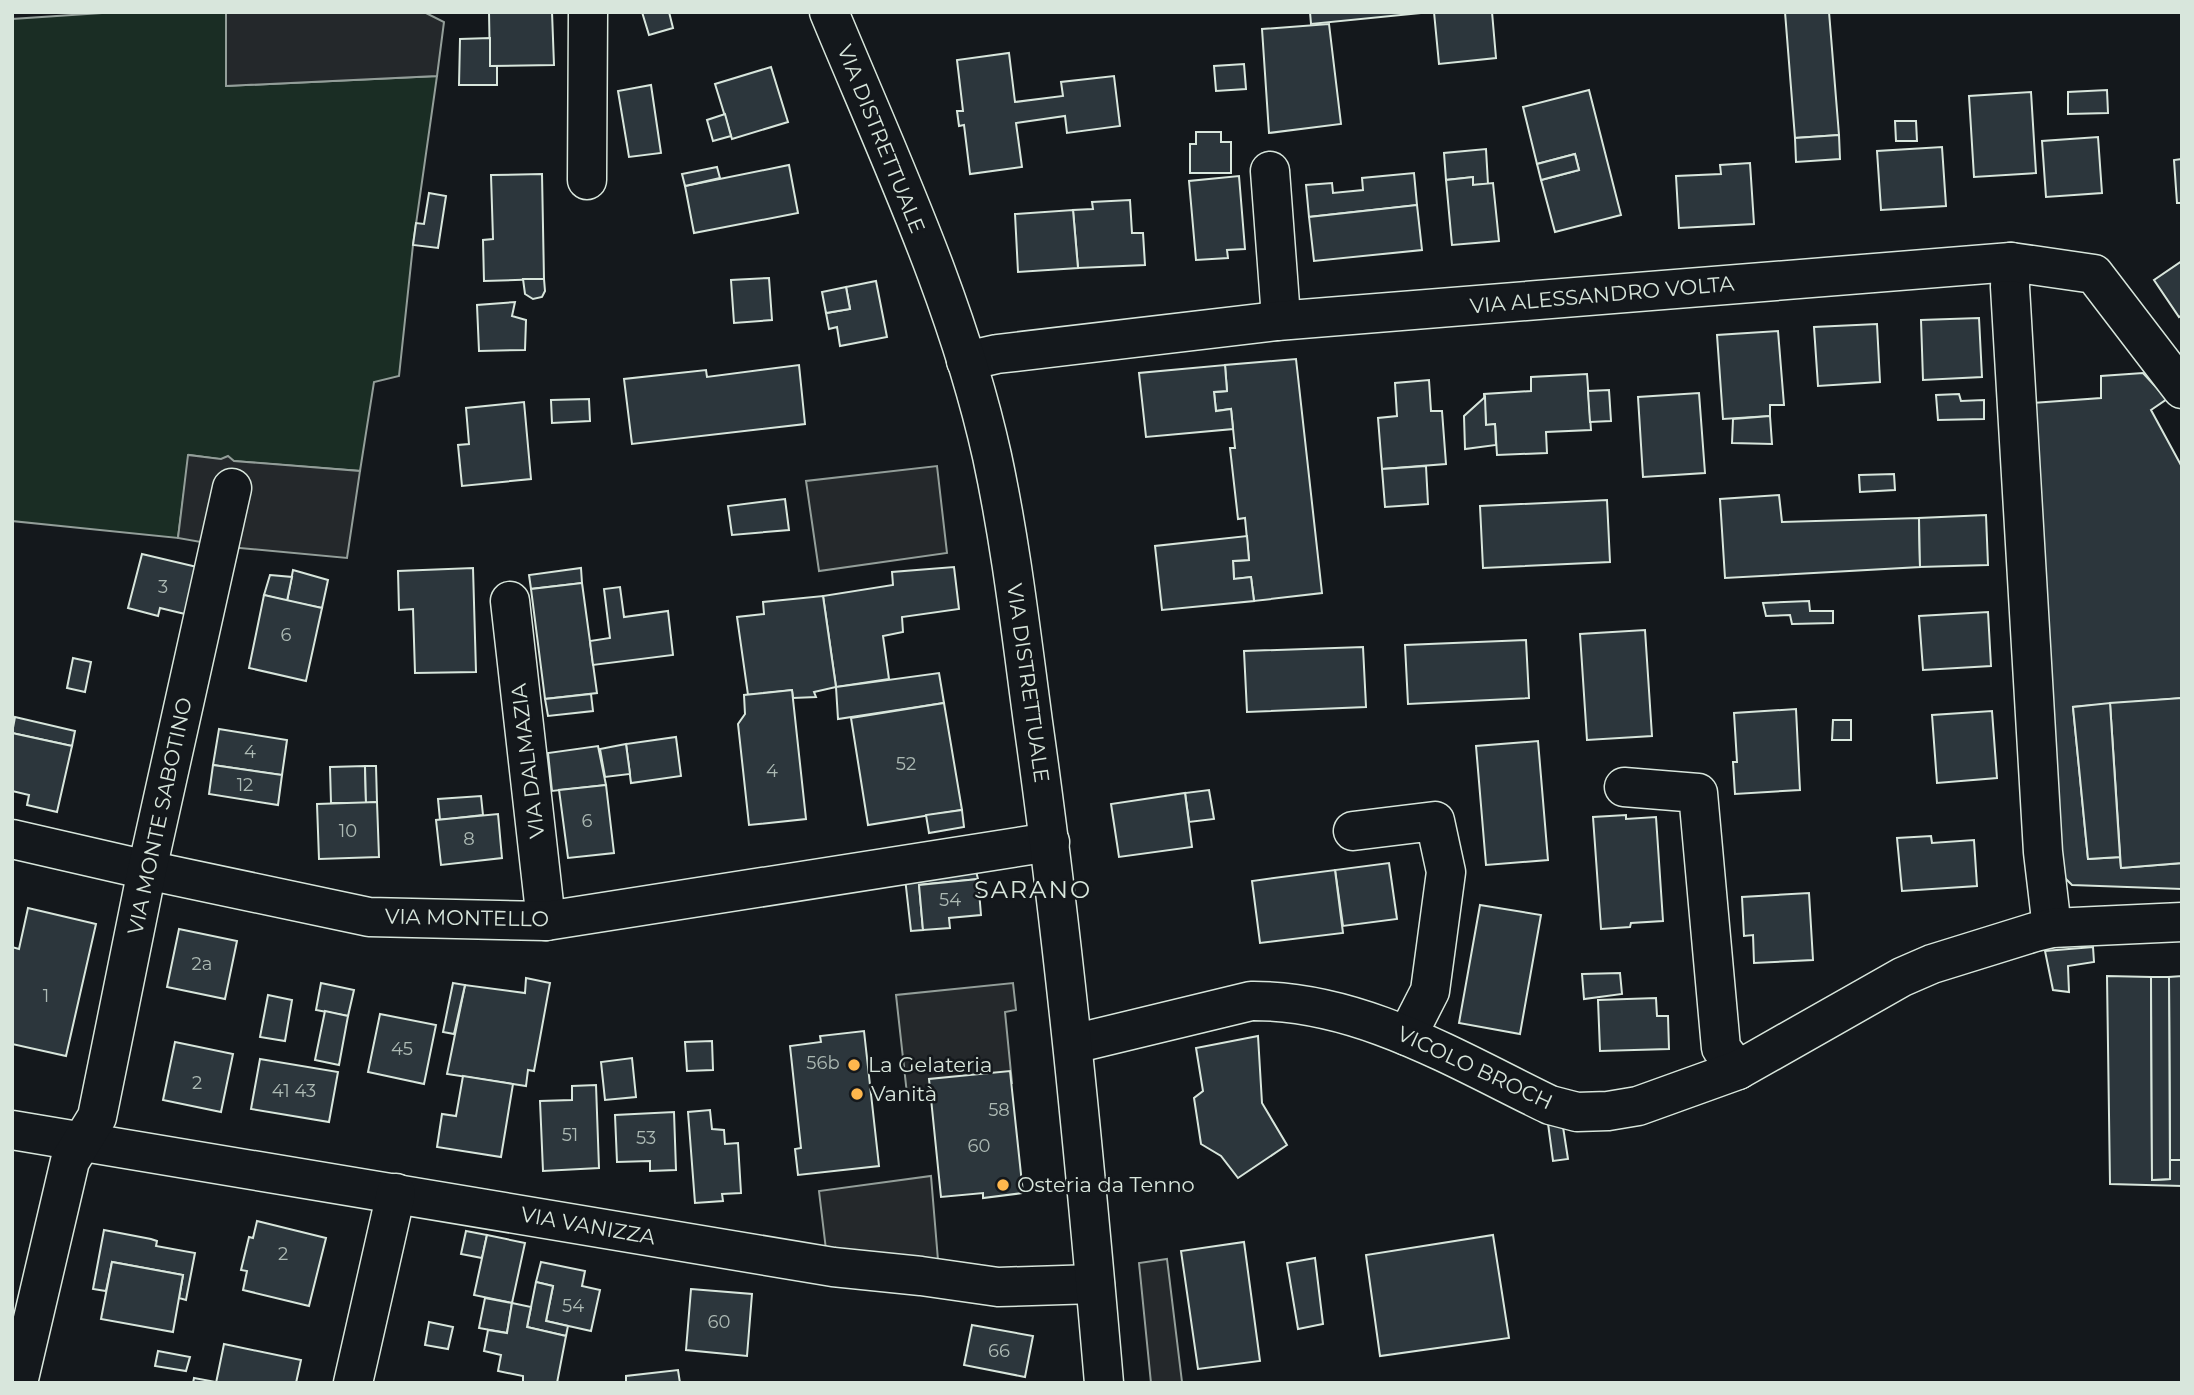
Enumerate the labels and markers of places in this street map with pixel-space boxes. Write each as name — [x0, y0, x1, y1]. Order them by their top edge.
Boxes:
place label: La Gelateria — [868, 1052, 992, 1077]
marker: La Gelateria — [846, 1057, 862, 1073]
place label: Vanità — [871, 1081, 937, 1106]
marker: Vanità — [849, 1086, 865, 1102]
place label: Osteria da Tenno — [1017, 1172, 1195, 1197]
marker: Osteria da Tenno — [995, 1177, 1011, 1193]

